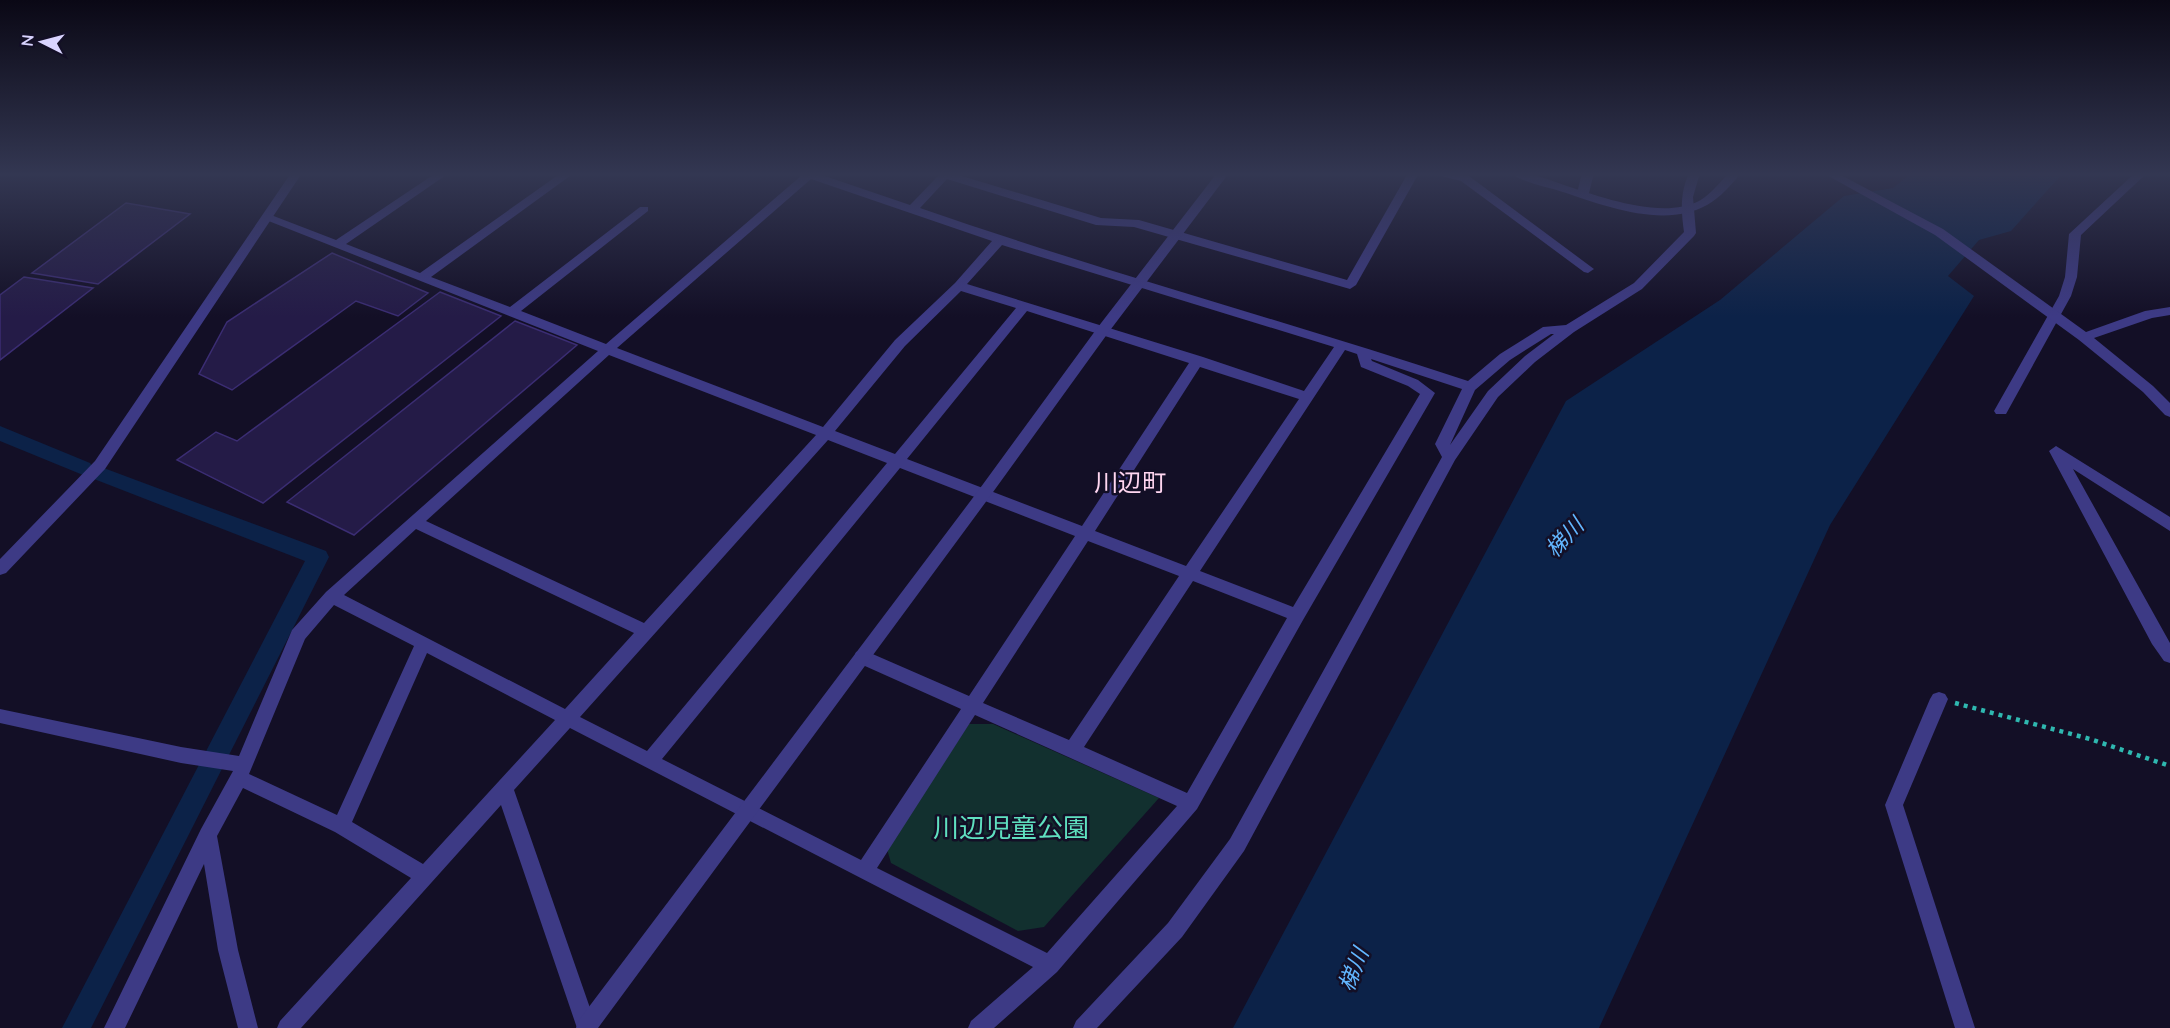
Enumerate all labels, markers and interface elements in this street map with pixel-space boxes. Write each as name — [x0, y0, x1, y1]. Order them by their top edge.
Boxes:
north arrow — [12, 12, 72, 72]
text: N — [17, 33, 40, 48]
district label: 川辺町 — [1094, 467, 1166, 499]
water label: 梯川 — [1539, 510, 1592, 564]
park label: 川辺児童公園 — [933, 811, 1089, 846]
water label: 梯川 — [1332, 942, 1377, 996]

